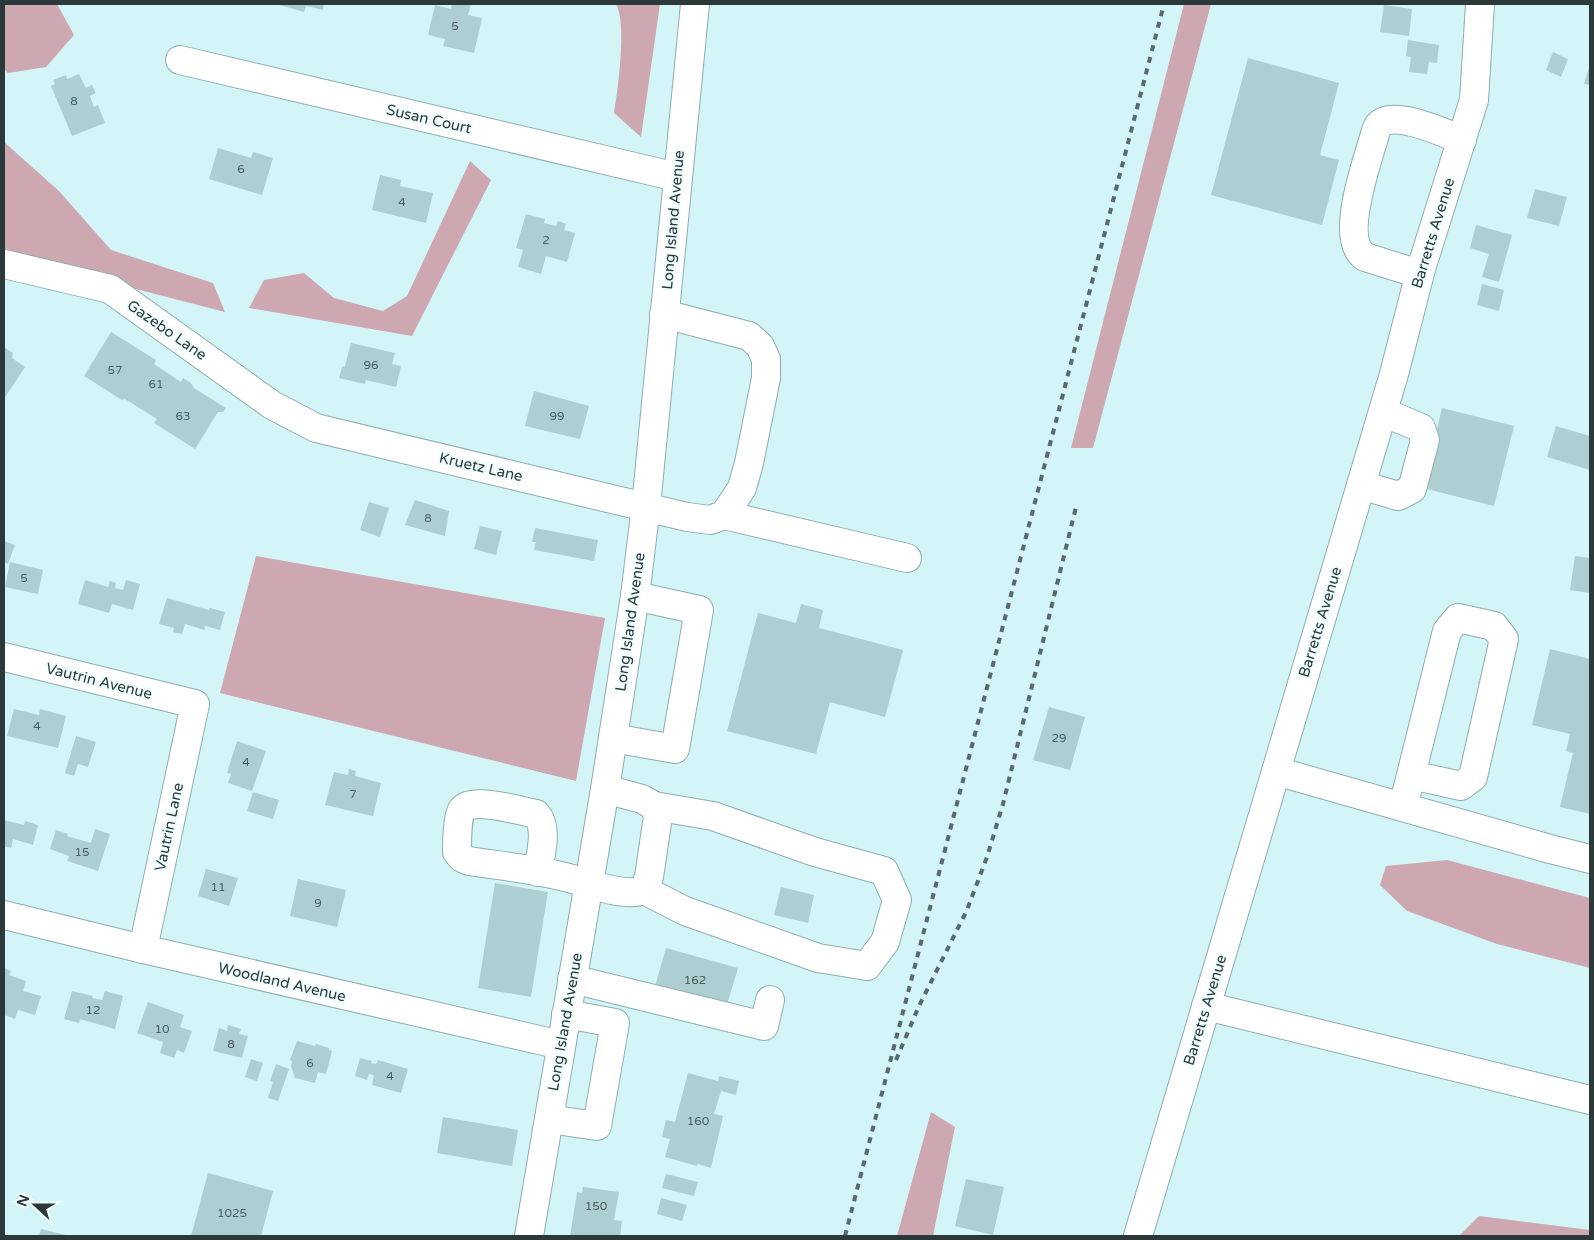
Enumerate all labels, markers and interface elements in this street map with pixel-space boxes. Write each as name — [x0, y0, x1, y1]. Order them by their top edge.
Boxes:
house number: 5 — [451, 19, 459, 33]
house number: 8 — [70, 94, 78, 108]
street label: Susan Court — [385, 100, 474, 138]
street label: Long Island Avenue — [658, 150, 688, 290]
house number: 6 — [237, 162, 245, 176]
street label: Barretts Avenue — [1408, 175, 1458, 291]
house number: 4 — [398, 195, 406, 209]
house number: 2 — [542, 233, 550, 247]
street label: Gazebo Lane — [124, 296, 210, 364]
house number: 96 — [363, 358, 379, 372]
house number: 57 — [107, 363, 123, 377]
house number: 61 — [148, 377, 164, 391]
house number: 63 — [175, 409, 191, 423]
house number: 99 — [549, 409, 565, 423]
street label: Kruetz Lane — [437, 449, 525, 485]
house number: 8 — [424, 511, 432, 525]
street label: Long Island Avenue — [611, 551, 649, 693]
street label: Barretts Avenue — [1295, 564, 1345, 680]
house number: 5 — [20, 571, 28, 585]
street label: Vautrin Avenue — [44, 659, 154, 703]
house number: 4 — [33, 719, 41, 733]
house number: 29 — [1051, 731, 1067, 745]
house number: 4 — [242, 755, 250, 769]
street label: Vautrin Lane — [151, 781, 187, 873]
house number: 7 — [349, 787, 357, 801]
house number: 15 — [74, 845, 90, 859]
house number: 11 — [210, 880, 226, 894]
house number: 9 — [314, 896, 322, 910]
street label: Long Island Avenue — [544, 952, 586, 1092]
street label: Barretts Avenue — [1180, 952, 1230, 1068]
street label: Woodland Avenue — [216, 959, 348, 1005]
house number: 162 — [684, 973, 706, 987]
house number: 12 — [85, 1003, 101, 1017]
house number: 10 — [154, 1022, 170, 1036]
house number: 8 — [227, 1037, 235, 1051]
house number: 6 — [306, 1056, 314, 1070]
house number: 4 — [386, 1069, 394, 1083]
house number: 160 — [687, 1114, 710, 1128]
north arrow — [10, 1180, 60, 1230]
text: N — [13, 1192, 33, 1209]
house number: 150 — [585, 1199, 608, 1213]
house number: 1025 — [217, 1206, 247, 1220]

